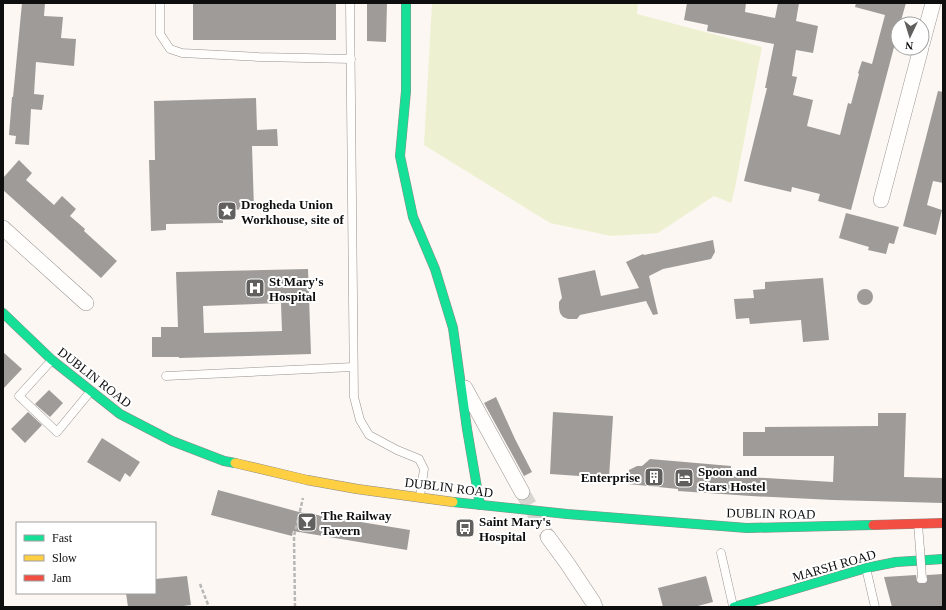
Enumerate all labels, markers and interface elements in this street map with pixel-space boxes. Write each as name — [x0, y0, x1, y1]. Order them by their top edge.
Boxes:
north arrow — [890, 16, 930, 56]
text: N — [905, 40, 914, 52]
place label: Drogheda Union Workhouse, site of — [241, 197, 345, 227]
place icon: Drogheda Union Workhouse, site of — [216, 200, 238, 222]
place label: St Mary's Hospital — [269, 274, 324, 304]
hospital icon: St Mary's Hospital — [244, 277, 266, 299]
street label: DUBLIN ROAD — [55, 344, 134, 411]
place label: Spoon and Stars Hostel — [698, 464, 766, 494]
building icon: Enterprise — [643, 466, 665, 488]
hotel icon: Spoon and Stars Hostel — [673, 467, 695, 489]
place label: Enterprise — [581, 470, 640, 485]
street label: DUBLIN ROAD — [404, 475, 494, 500]
street label: DUBLIN ROAD — [726, 505, 816, 522]
place label: The Railway Tavern — [321, 508, 392, 538]
bar icon: The Railway Tavern — [296, 511, 318, 533]
place label: Saint Mary's Hospital — [479, 514, 551, 544]
bus stop icon: Saint Mary's Hospital — [454, 517, 476, 539]
legend — [16, 522, 156, 594]
text: Fast — [52, 531, 73, 545]
street label: MARSH ROAD — [791, 546, 878, 585]
text: Slow — [52, 551, 77, 565]
text: Jam — [52, 571, 72, 585]

